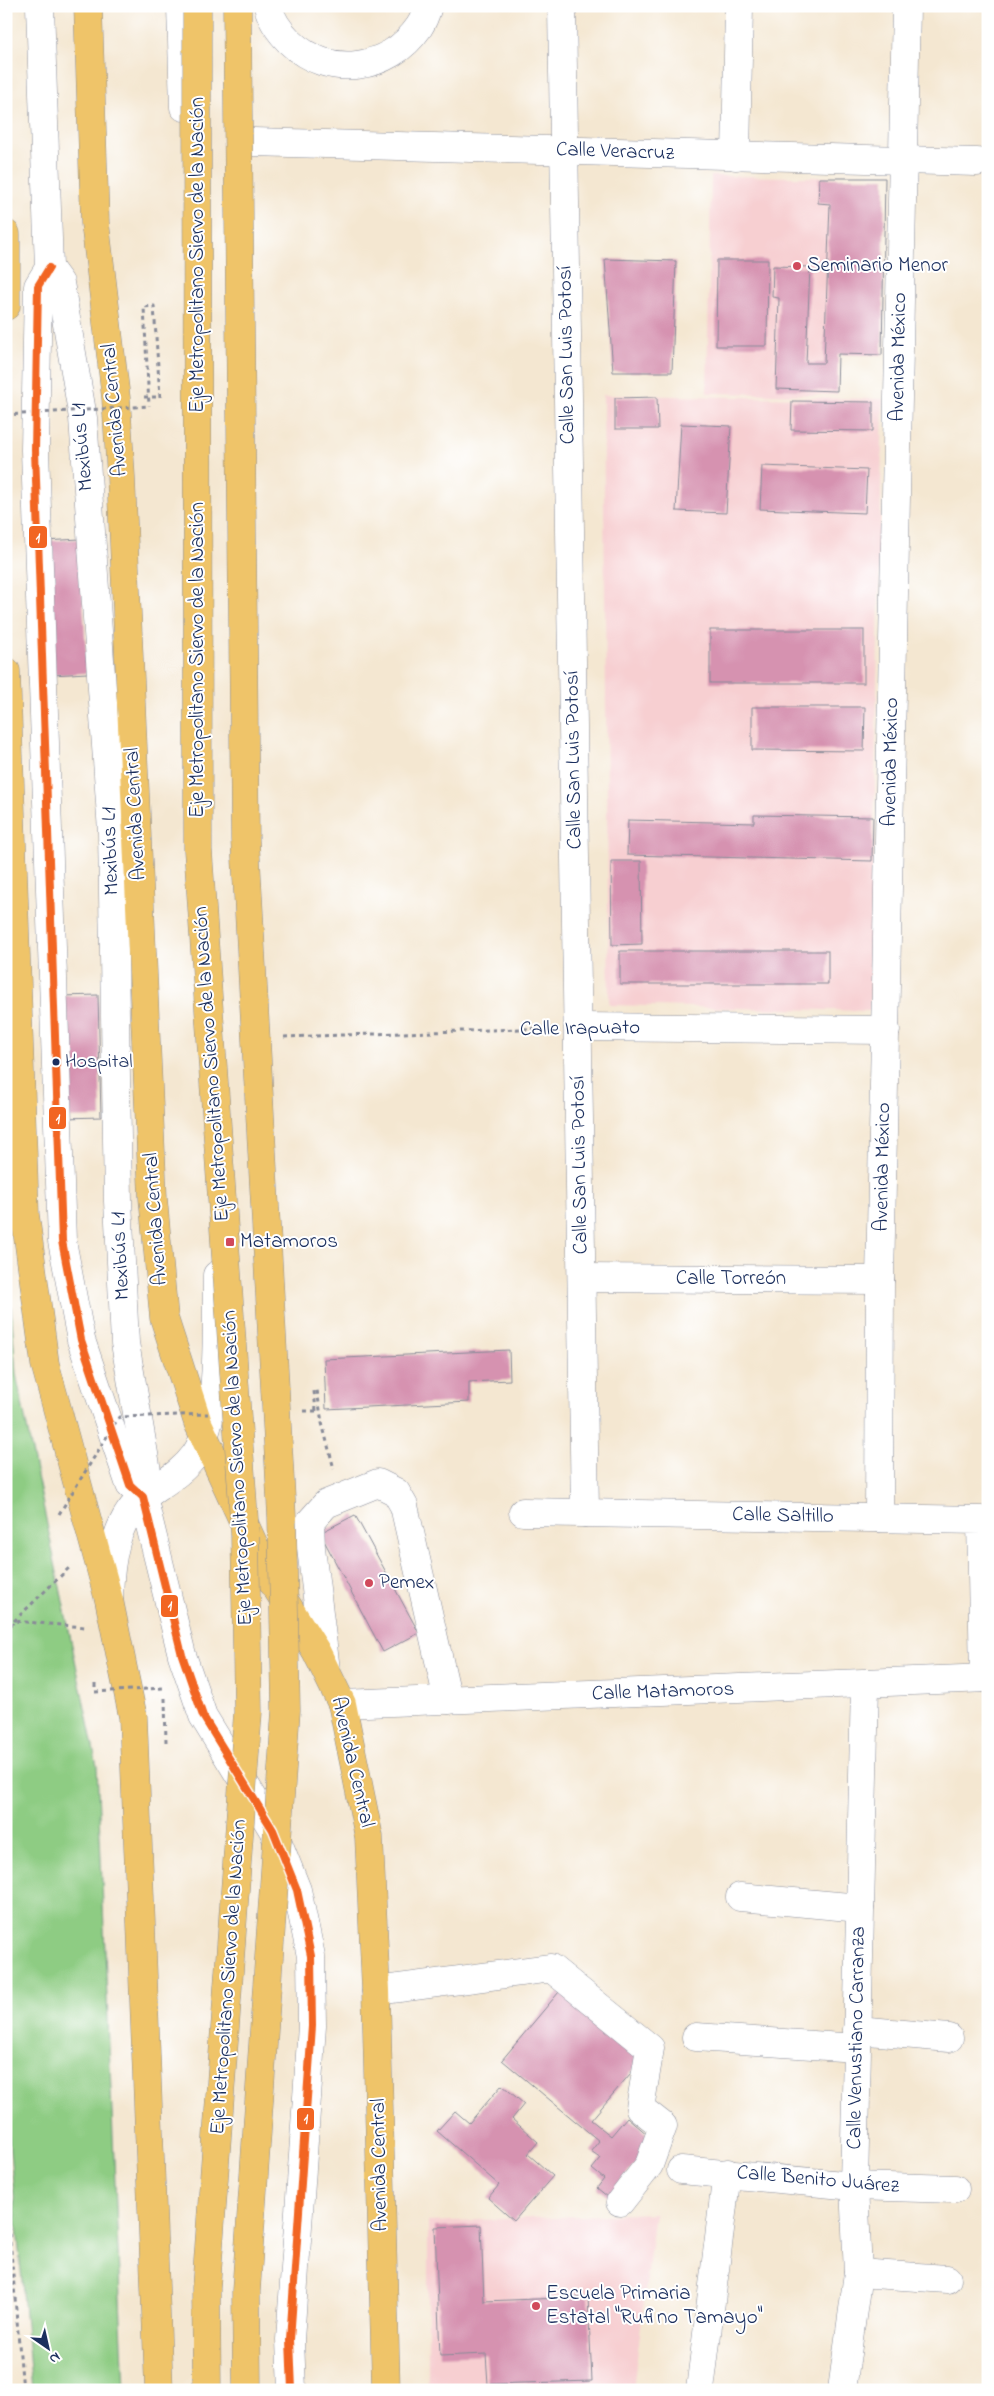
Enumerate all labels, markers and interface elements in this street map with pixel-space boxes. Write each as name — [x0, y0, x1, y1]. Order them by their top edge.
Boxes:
street label: Eje Metropolitano Siervo de la Nación — [183, 97, 213, 413]
street label: Calle Veracruz — [555, 135, 675, 169]
place label: Seminario Menor — [807, 251, 949, 281]
marker: Seminario Menor — [791, 260, 803, 272]
street label: Calle San Luis Potosí — [550, 265, 584, 445]
street label: Avenida México — [883, 292, 915, 422]
street label: Avenida Central — [94, 342, 136, 478]
street label: Mexibús L1 — [64, 401, 102, 493]
street label: Eje Metropolitano Siervo de la Nación — [183, 502, 213, 818]
line badge: 1 — [28, 525, 48, 549]
text: 1 — [36, 528, 41, 549]
street label: Calle San Luis Potosí — [557, 670, 591, 850]
street label: Avenida México — [875, 697, 907, 827]
street label: Avenida Central — [118, 747, 154, 881]
street label: Mexibús L1 — [94, 806, 128, 896]
street label: Eje Metropolitano Siervo de la Nación — [186, 905, 238, 1223]
street label: Calle Irapuato — [520, 1013, 640, 1045]
place label: Hospital — [65, 1048, 133, 1077]
marker: Hospital — [51, 1057, 61, 1067]
street label: Calle San Luis Potosí — [563, 1075, 597, 1255]
street label: Avenida México — [867, 1102, 899, 1232]
line badge: 1 — [48, 1106, 67, 1130]
text: 1 — [56, 1109, 61, 1130]
street label: Avenida Central — [136, 1151, 176, 1287]
street label: Mexibús L1 — [104, 1211, 138, 1301]
place label: Matamoros — [240, 1227, 338, 1257]
marker: Matamoros — [224, 1236, 236, 1248]
street label: Calle Torreón — [676, 1264, 786, 1294]
street label: Eje Metropolitano Siervo de la Nación — [215, 1309, 261, 1627]
street label: Calle Saltillo — [732, 1500, 834, 1532]
place label: Pemex — [379, 1568, 434, 1598]
marker: Pemex — [363, 1577, 375, 1589]
line badge: 1 — [160, 1594, 179, 1618]
text: 1 — [168, 1596, 173, 1617]
street label: Calle Matamoros — [591, 1675, 735, 1709]
street label: Avenida Central — [322, 1694, 382, 1830]
street label: Eje Metropolitano Siervo de la Nación — [203, 1818, 255, 2136]
street label: Calle Venustiano Carranza — [840, 1926, 874, 2150]
street label: Avenida Central — [364, 2098, 396, 2232]
line badge: 1 — [296, 2107, 315, 2131]
text: 1 — [304, 2109, 309, 2130]
street label: Calle Benito Juárez — [735, 2158, 901, 2202]
place label: Escuela Primaria Estatal "Rufino Tamayo" — [546, 2279, 763, 2335]
marker: Escuela Primaria Estatal "Rufino Tamayo" — [530, 2300, 542, 2312]
north arrow — [22, 2324, 72, 2374]
text: N — [45, 2346, 64, 2369]

